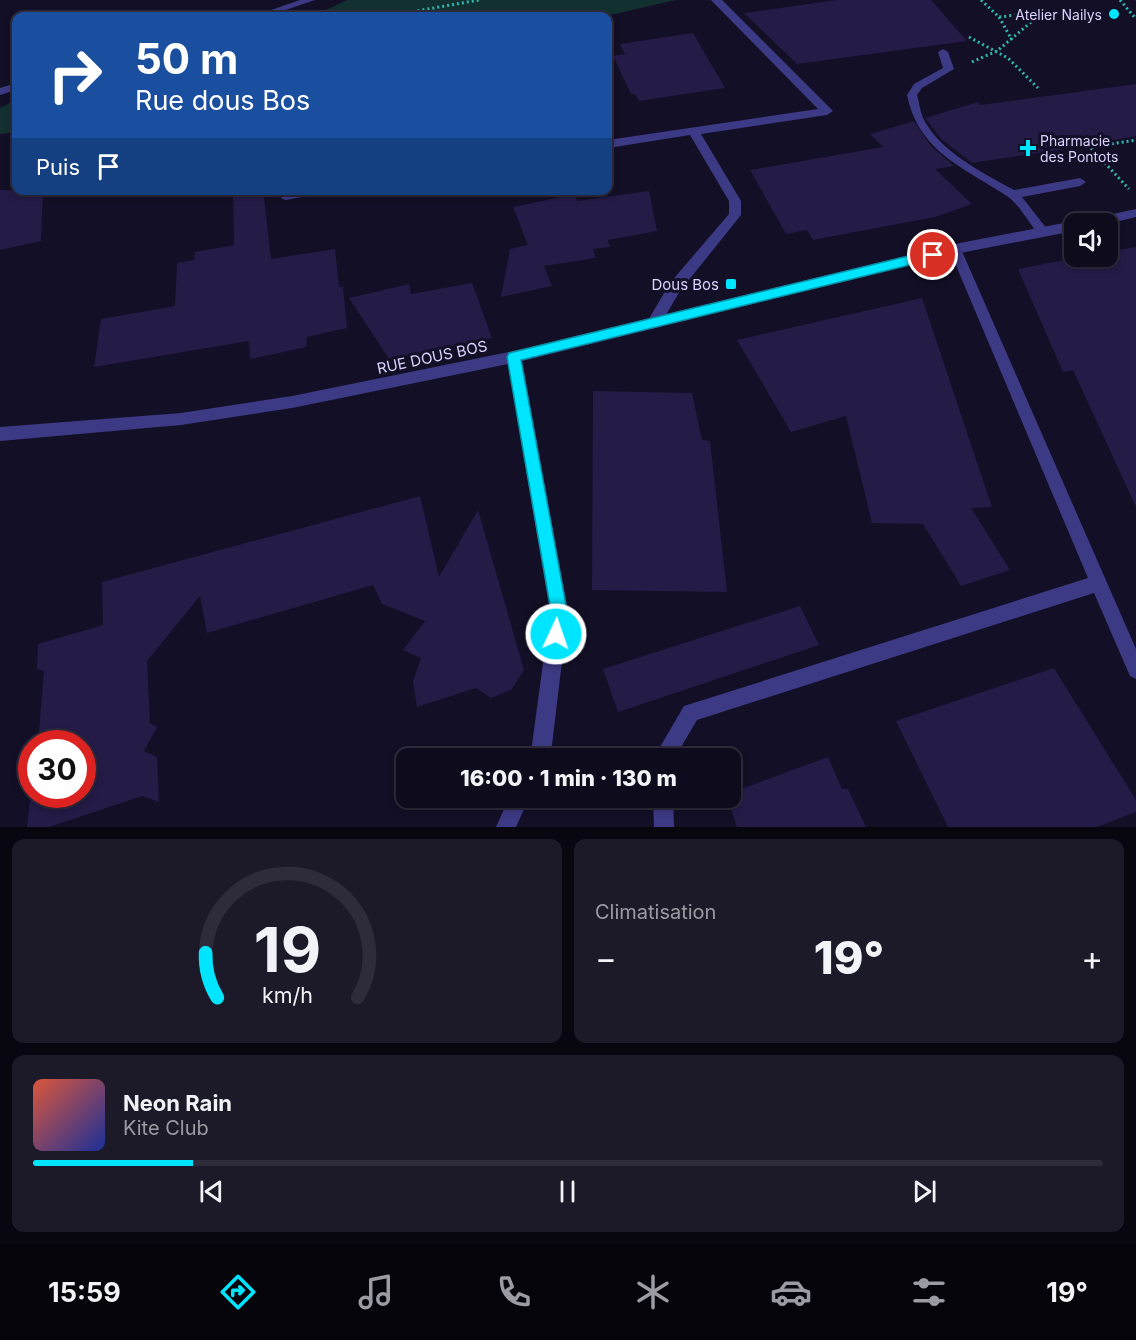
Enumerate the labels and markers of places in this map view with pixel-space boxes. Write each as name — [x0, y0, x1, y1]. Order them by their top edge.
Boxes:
place label: Atelier Nailys — [1015, 6, 1102, 23]
marker: Atelier Nailys — [1107, 7, 1121, 21]
place label: Pharmacie des Pontots — [1040, 132, 1118, 165]
marker: Pharmacie des Pontots — [1021, 141, 1035, 155]
pin — [907, 229, 958, 280]
place label: Dous Bos — [651, 275, 719, 294]
marker: Dous Bos — [724, 277, 738, 291]

